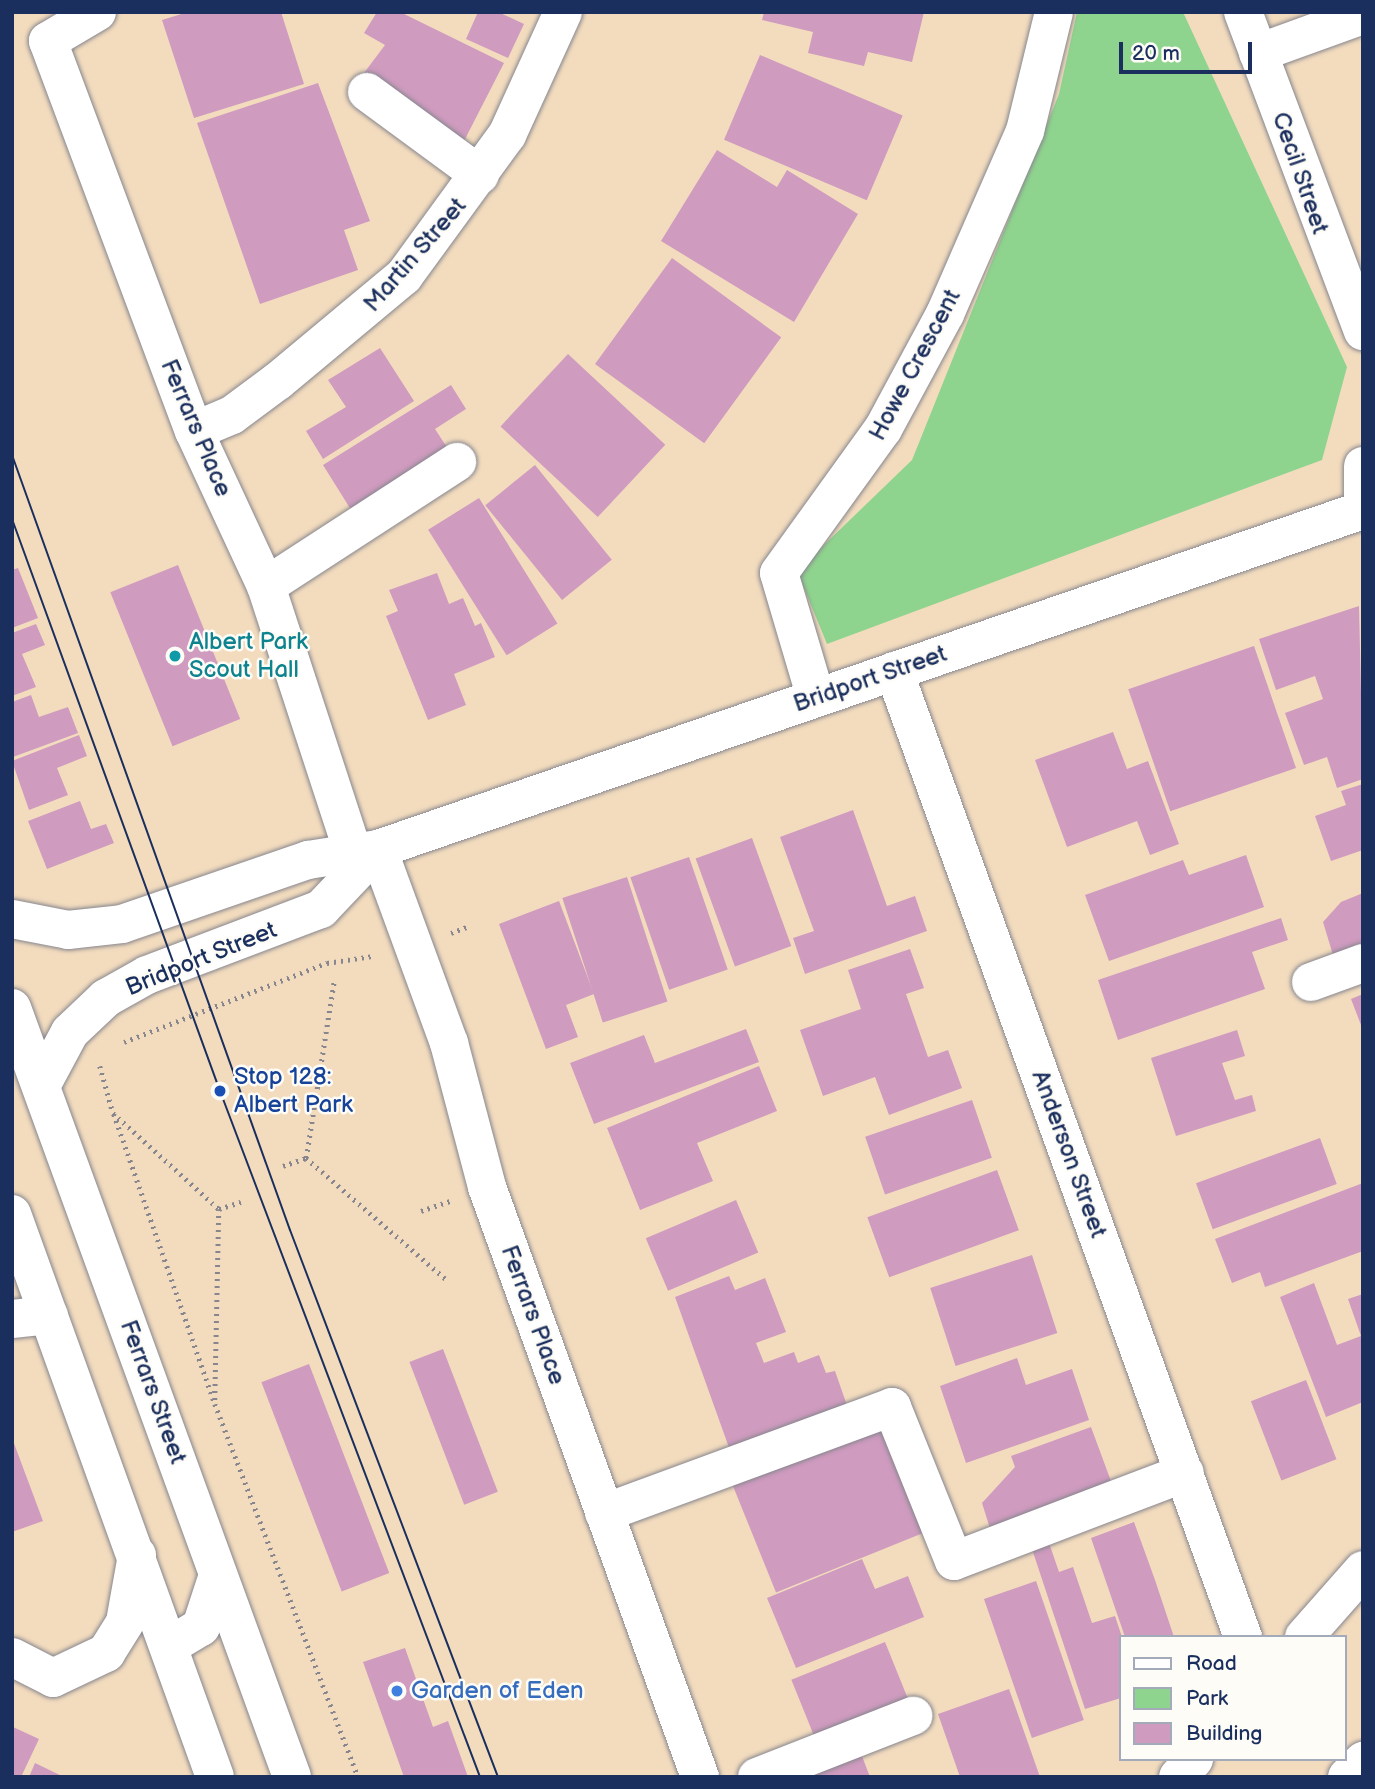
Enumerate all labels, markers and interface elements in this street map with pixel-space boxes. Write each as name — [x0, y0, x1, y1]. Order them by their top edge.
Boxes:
scale bar — [1123, 28, 1256, 72]
text: 20 m — [1132, 41, 1180, 66]
street label: Cecil Street — [1266, 108, 1334, 238]
street label: Martin Street — [358, 192, 472, 318]
street label: Howe Crescent — [863, 285, 967, 445]
street label: Ferrars Place — [154, 355, 238, 501]
place label: Albert Park Scout Hall — [189, 628, 308, 684]
street label: Bridport Street — [789, 639, 951, 719]
marker: Albert Park Scout Hall — [167, 648, 183, 664]
street label: Bridport Street — [121, 916, 281, 1002]
place label: Stop 128: Albert Park — [234, 1063, 353, 1119]
street label: Anderson Street — [1025, 1066, 1113, 1242]
marker: Stop 128: Albert Park — [212, 1083, 228, 1099]
street label: Ferrars Place — [494, 1241, 572, 1389]
street label: Ferrars Street — [114, 1316, 192, 1468]
legend — [1120, 1635, 1347, 1761]
text: Road — [1186, 1651, 1237, 1676]
place label: Garden of Eden — [411, 1677, 584, 1705]
marker: Garden of Eden — [389, 1683, 405, 1699]
text: Park — [1186, 1686, 1228, 1711]
text: Building — [1186, 1721, 1262, 1746]

